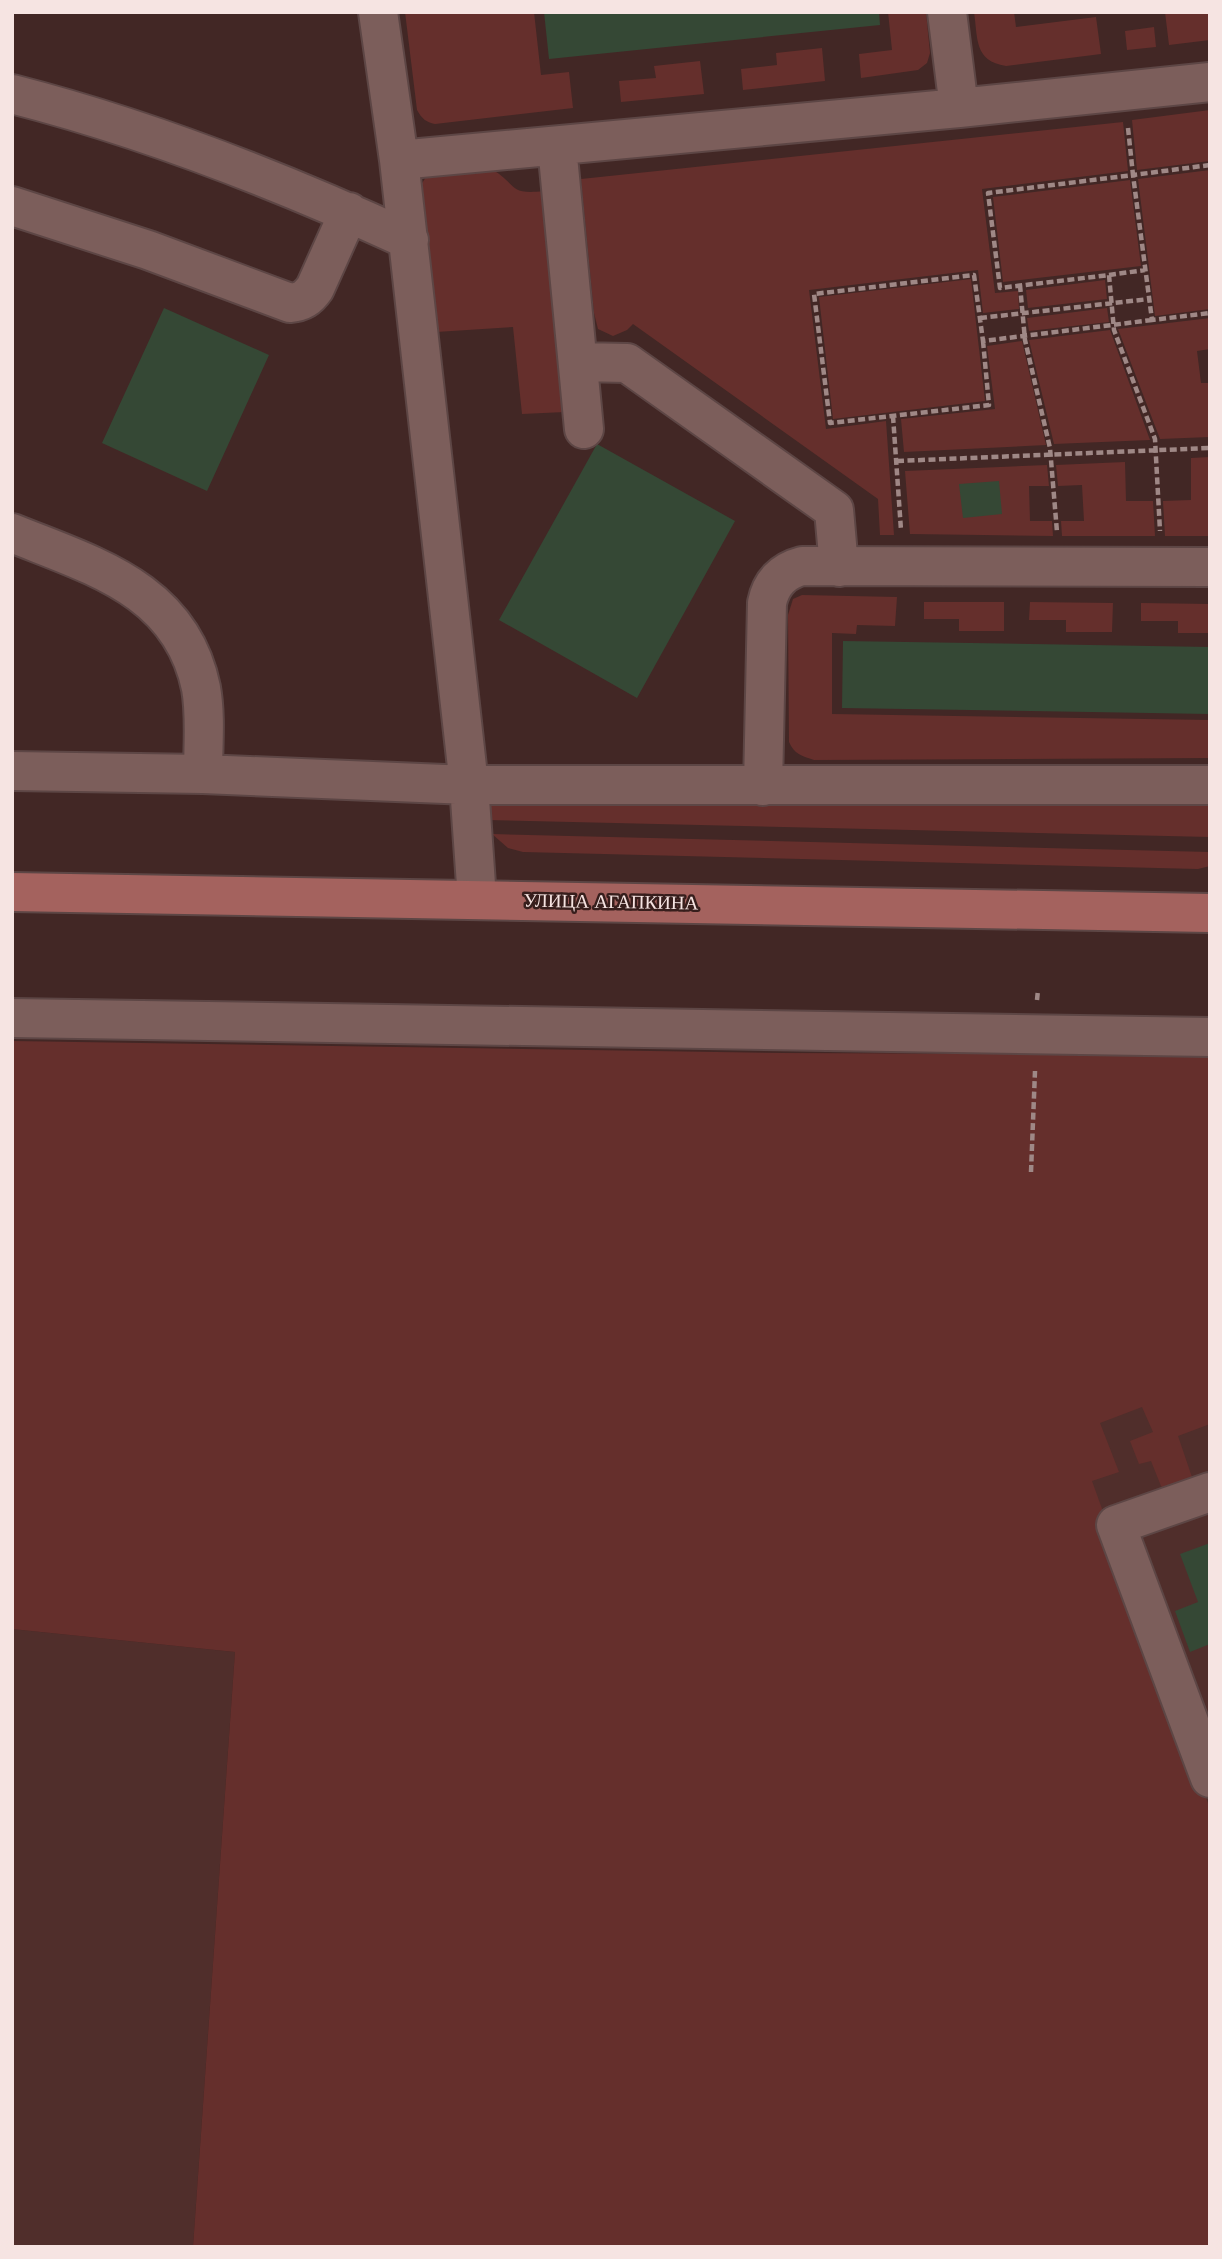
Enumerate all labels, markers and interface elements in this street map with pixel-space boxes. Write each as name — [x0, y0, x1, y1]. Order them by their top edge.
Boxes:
street label: УЛИЦА АГАПКИНА — [523, 888, 699, 915]

